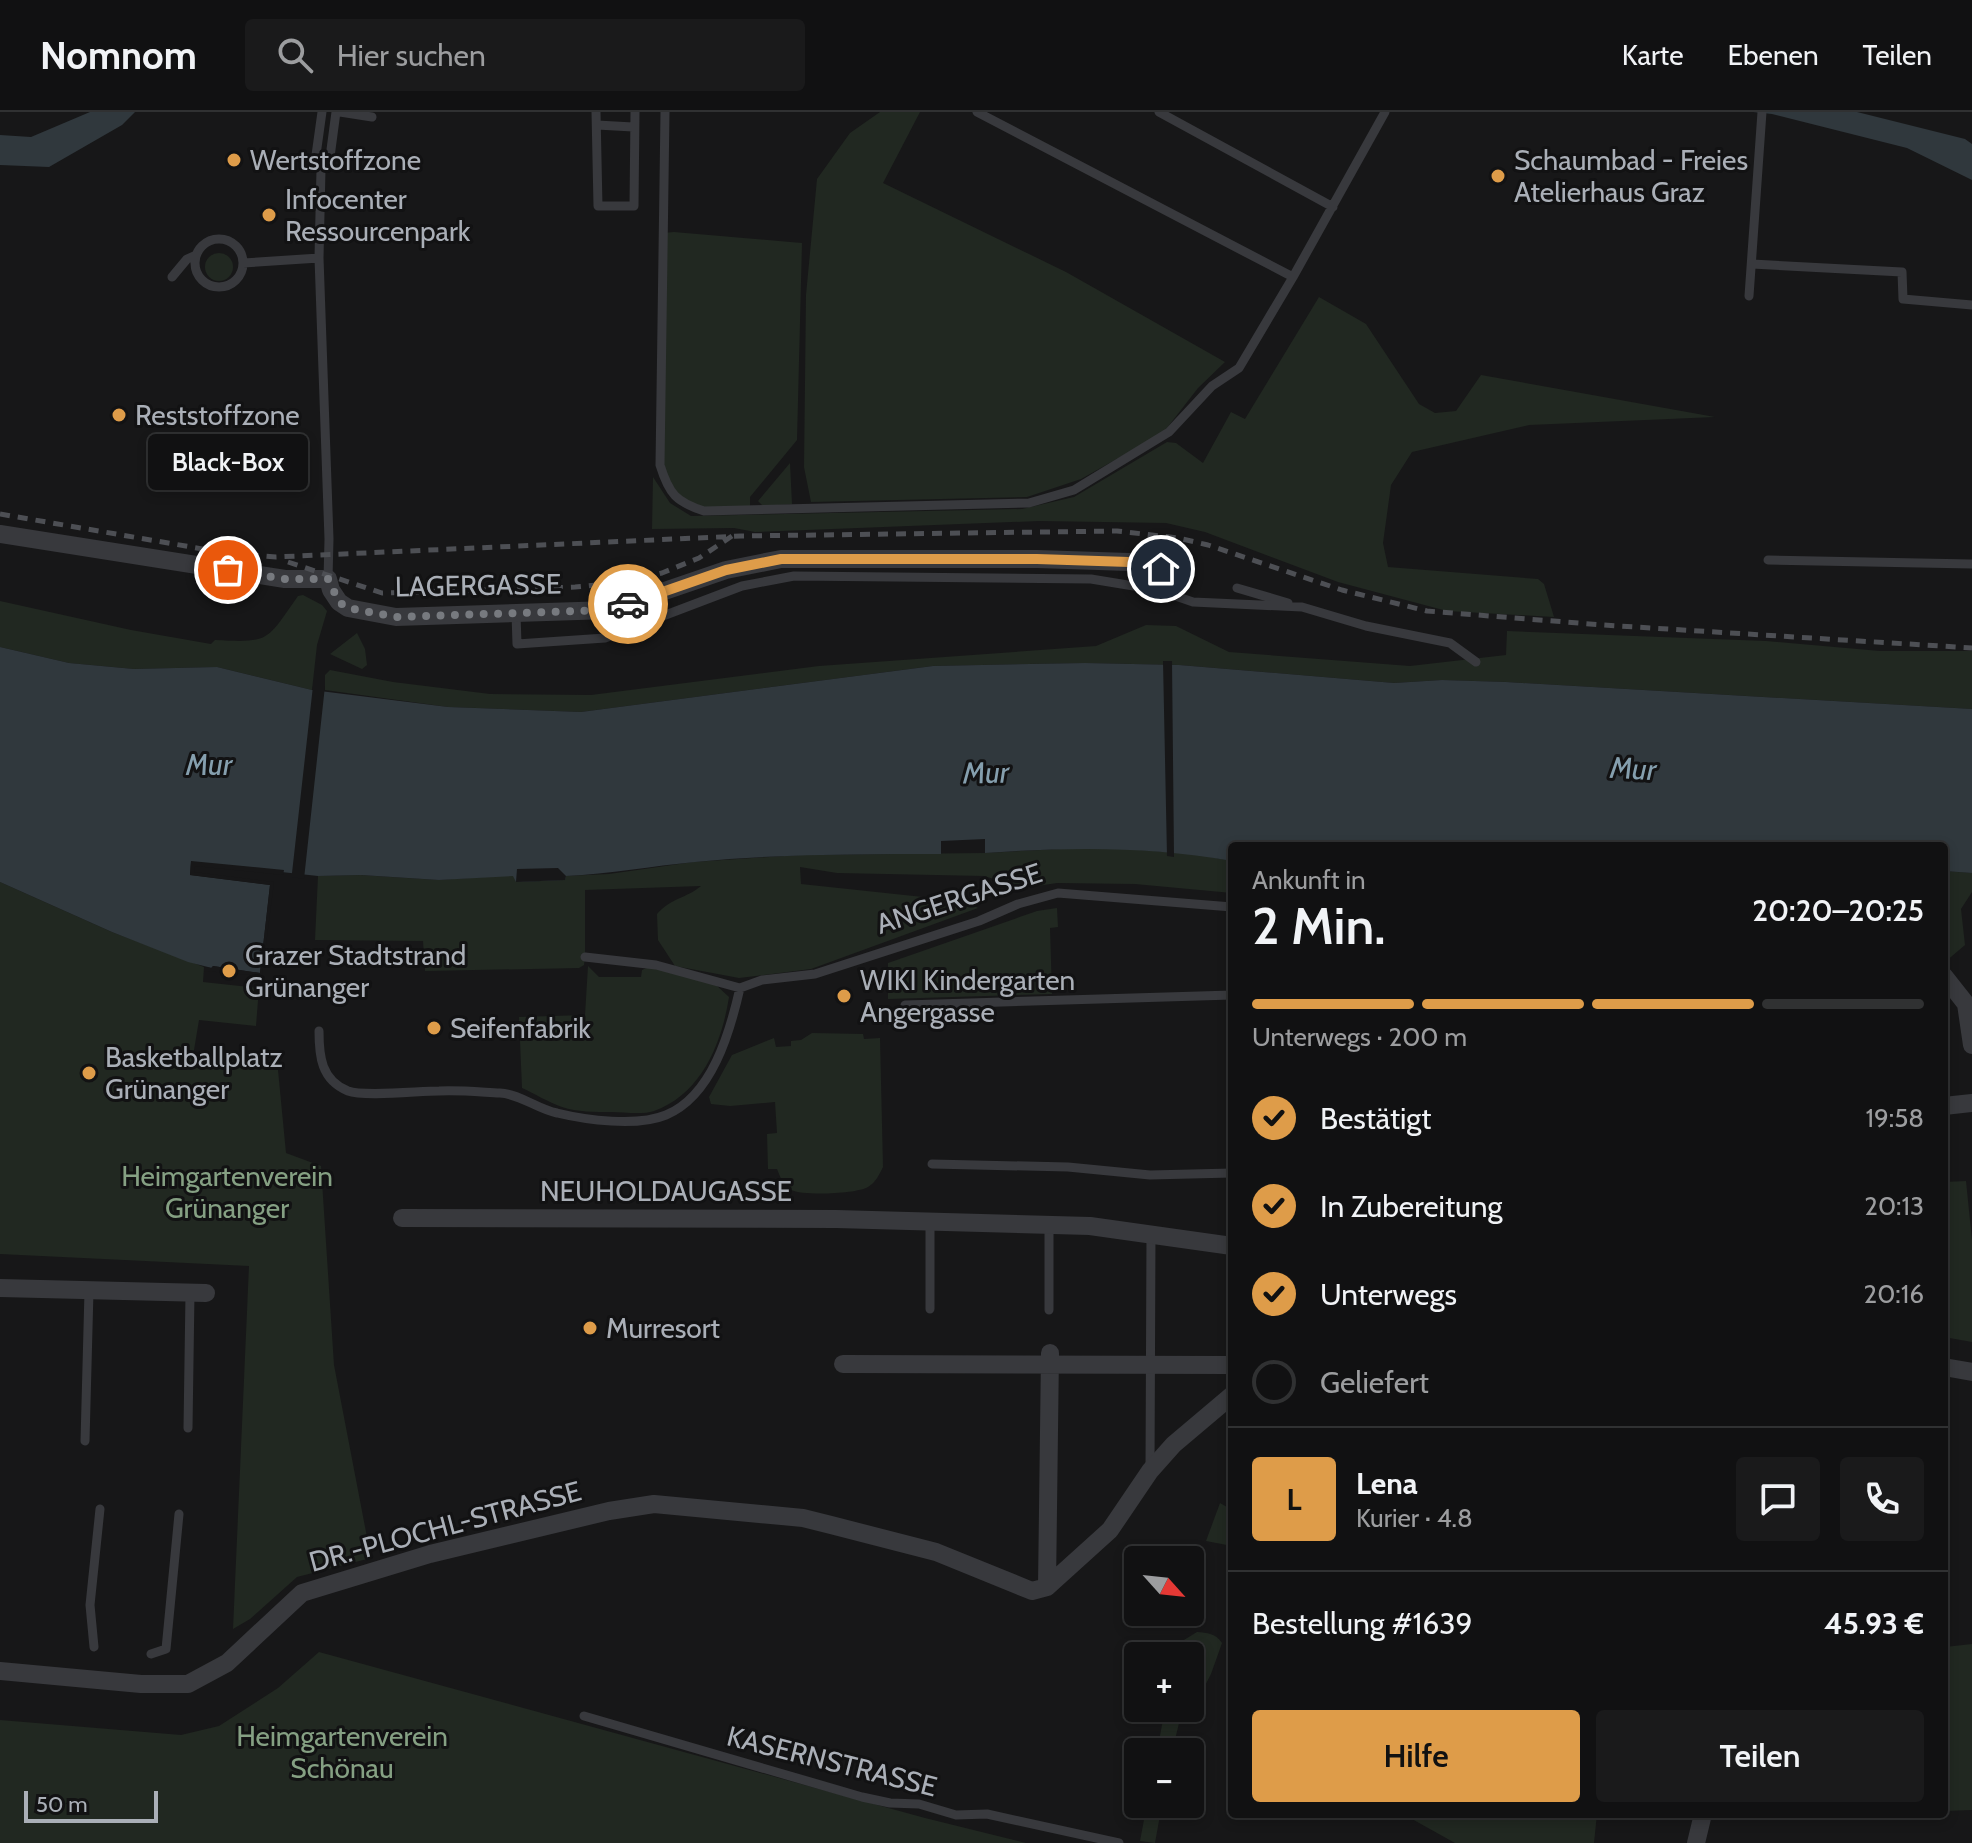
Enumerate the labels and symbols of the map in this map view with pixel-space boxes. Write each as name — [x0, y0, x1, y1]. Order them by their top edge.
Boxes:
place label: Wertstoffzone — [250, 143, 421, 177]
place label: Schaumbad - Freies Atelierhaus Graz — [1514, 143, 1748, 209]
marker: Wertstoffzone — [225, 151, 243, 169]
marker: Schaumbad - Freies Atelierhaus Graz — [1489, 167, 1507, 185]
place label: Infocenter Ressourcenpark — [285, 182, 471, 248]
marker: Infocenter Ressourcenpark — [260, 206, 278, 224]
place label: Reststoffzone — [135, 398, 300, 432]
marker: Reststoffzone — [110, 406, 128, 424]
callout: Black-Box — [148, 434, 308, 490]
pin — [1127, 535, 1195, 603]
pin — [194, 536, 262, 604]
courier — [588, 564, 668, 644]
street label: LAGERGASSE — [394, 567, 562, 603]
water label: Mur — [185, 746, 234, 783]
water label: Mur — [1608, 749, 1659, 788]
water label: Mur — [962, 754, 1011, 791]
street label: ANGERGASSE — [872, 855, 1046, 941]
place label: Grazer Stadtstrand Grünanger — [245, 938, 466, 1004]
marker: Grazer Stadtstrand Grünanger — [220, 962, 238, 980]
place label: WIKI Kindergarten Angergasse — [860, 963, 1075, 1029]
marker: WIKI Kindergarten Angergasse — [835, 987, 853, 1005]
place label: Seifenfabrik — [450, 1011, 591, 1045]
marker: Seifenfabrik — [425, 1019, 443, 1037]
place label: Basketballplatz Grünanger — [105, 1040, 283, 1106]
marker: Basketballplatz Grünanger — [80, 1064, 98, 1082]
park label: Heimgartenverein Grünanger — [121, 1159, 333, 1225]
street label: NEUHOLDAUGASSE — [540, 1174, 792, 1208]
place label: Murresort — [606, 1311, 720, 1345]
marker: Murresort — [581, 1319, 599, 1337]
street label: DR.-PLOCHL-STRASSE — [305, 1473, 585, 1579]
north arrow — [1124, 1546, 1204, 1626]
street label: KASERNSTRASSE — [723, 1718, 941, 1804]
park label: Heimgartenverein Schönau — [236, 1719, 448, 1785]
scale bar — [24, 1787, 158, 1823]

